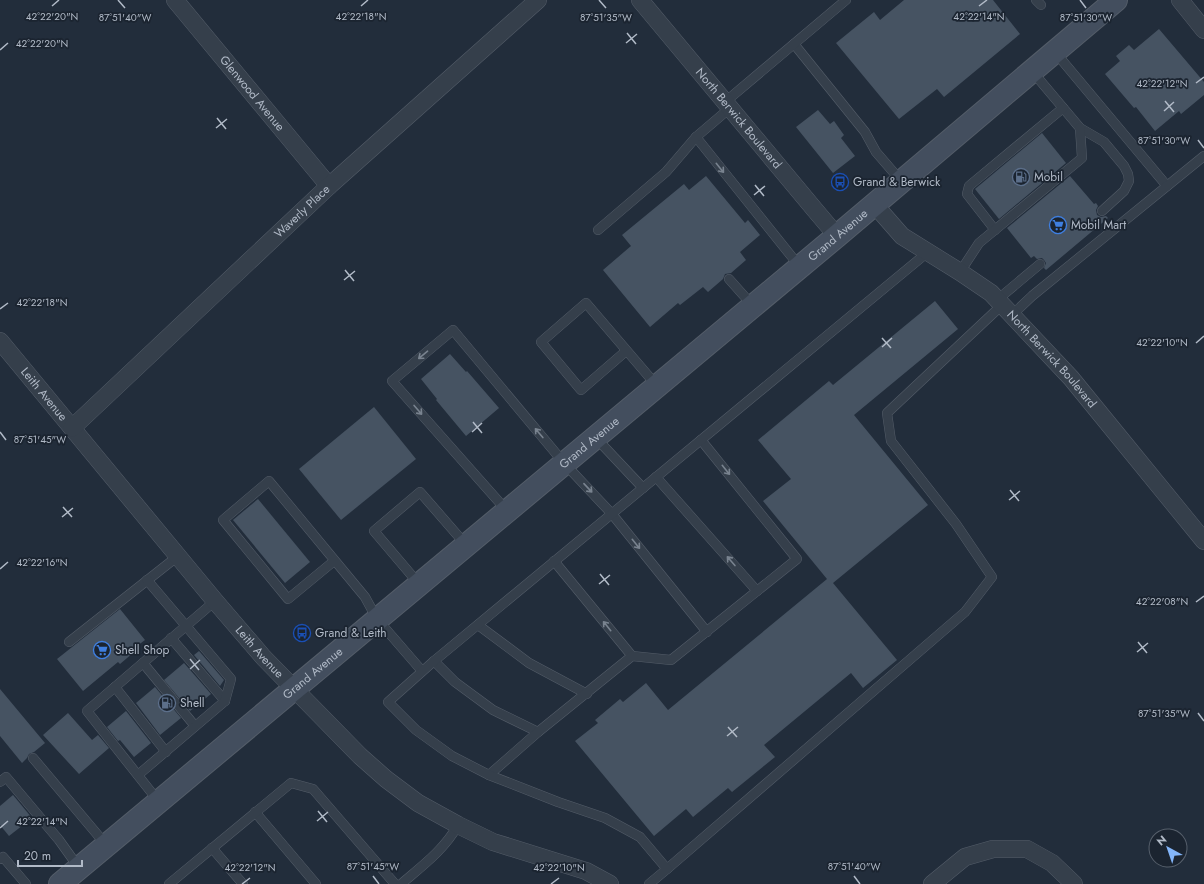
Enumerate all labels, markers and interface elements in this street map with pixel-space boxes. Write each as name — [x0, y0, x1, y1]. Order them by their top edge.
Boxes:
text: 42°22'20"N — [26, 9, 78, 24]
text: 42°22'18"N — [336, 9, 386, 24]
text: 42°22'14"N — [953, 9, 1005, 24]
text: 87°51'40"W — [99, 10, 151, 25]
text: 87°51'35"W — [580, 10, 632, 25]
text: 87°51'30"W — [1060, 10, 1112, 25]
text: 42°22'20"N — [16, 36, 68, 51]
street label: Glenwood Avenue — [215, 51, 289, 135]
street label: North Berwick Boulevard — [691, 64, 786, 173]
text: 42°22'12"N — [1136, 76, 1188, 91]
text: 87°51'30"W — [1138, 133, 1190, 148]
one-way arrow — [716, 162, 725, 173]
fuel station icon: Mobil — [1011, 167, 1031, 187]
place label: Mobil — [1034, 168, 1063, 186]
bus stop icon: Grand & Berwick — [830, 172, 850, 192]
place label: Grand & Berwick — [853, 173, 941, 191]
street label: Waverly Place — [270, 181, 334, 242]
street label: Grand Avenue — [804, 205, 872, 266]
supermarket icon: Mobil Mart — [1048, 215, 1068, 235]
place label: Mobil Mart — [1071, 216, 1126, 234]
text: 42°22'18"N — [17, 295, 67, 310]
street label: North Berwick Boulevard — [1003, 306, 1101, 412]
text: 42°22'10"N — [1136, 335, 1188, 350]
one-way arrow — [418, 350, 429, 359]
street label: Leith Avenue — [16, 363, 72, 425]
one-way arrow — [413, 405, 422, 415]
street label: Grand Avenue — [555, 412, 623, 473]
one-way arrow — [535, 428, 544, 438]
text: 87°51'45"W — [14, 432, 66, 447]
one-way arrow — [721, 465, 730, 475]
one-way arrow — [583, 483, 592, 493]
one-way arrow — [632, 539, 641, 550]
text: 42°22'16"N — [16, 555, 68, 570]
one-way arrow — [727, 556, 736, 567]
text: 42°22'08"N — [1136, 594, 1188, 609]
one-way arrow — [603, 621, 612, 632]
street label: Leith Avenue — [231, 622, 288, 682]
bus stop icon: Grand & Leith — [292, 623, 312, 643]
place label: Grand & Leith — [315, 624, 387, 642]
supermarket icon: Shell Shop — [92, 640, 112, 660]
place label: Shell Shop — [115, 641, 170, 659]
street label: Grand Avenue — [279, 643, 347, 704]
fuel station icon: Shell — [157, 693, 177, 713]
place label: Shell — [180, 694, 205, 712]
text: 87°51'35"W — [1138, 706, 1190, 721]
text: 42°22'14"N — [16, 814, 68, 829]
north arrow — [1148, 828, 1188, 868]
text: N — [1153, 831, 1170, 849]
scale bar — [18, 842, 82, 868]
text: 20 m — [24, 847, 51, 865]
text: 87°51'45"W — [347, 859, 399, 874]
text: 87°51'40"W — [828, 859, 880, 874]
text: 42°22'12"N — [224, 860, 276, 875]
text: 42°22'10"N — [533, 860, 585, 875]

